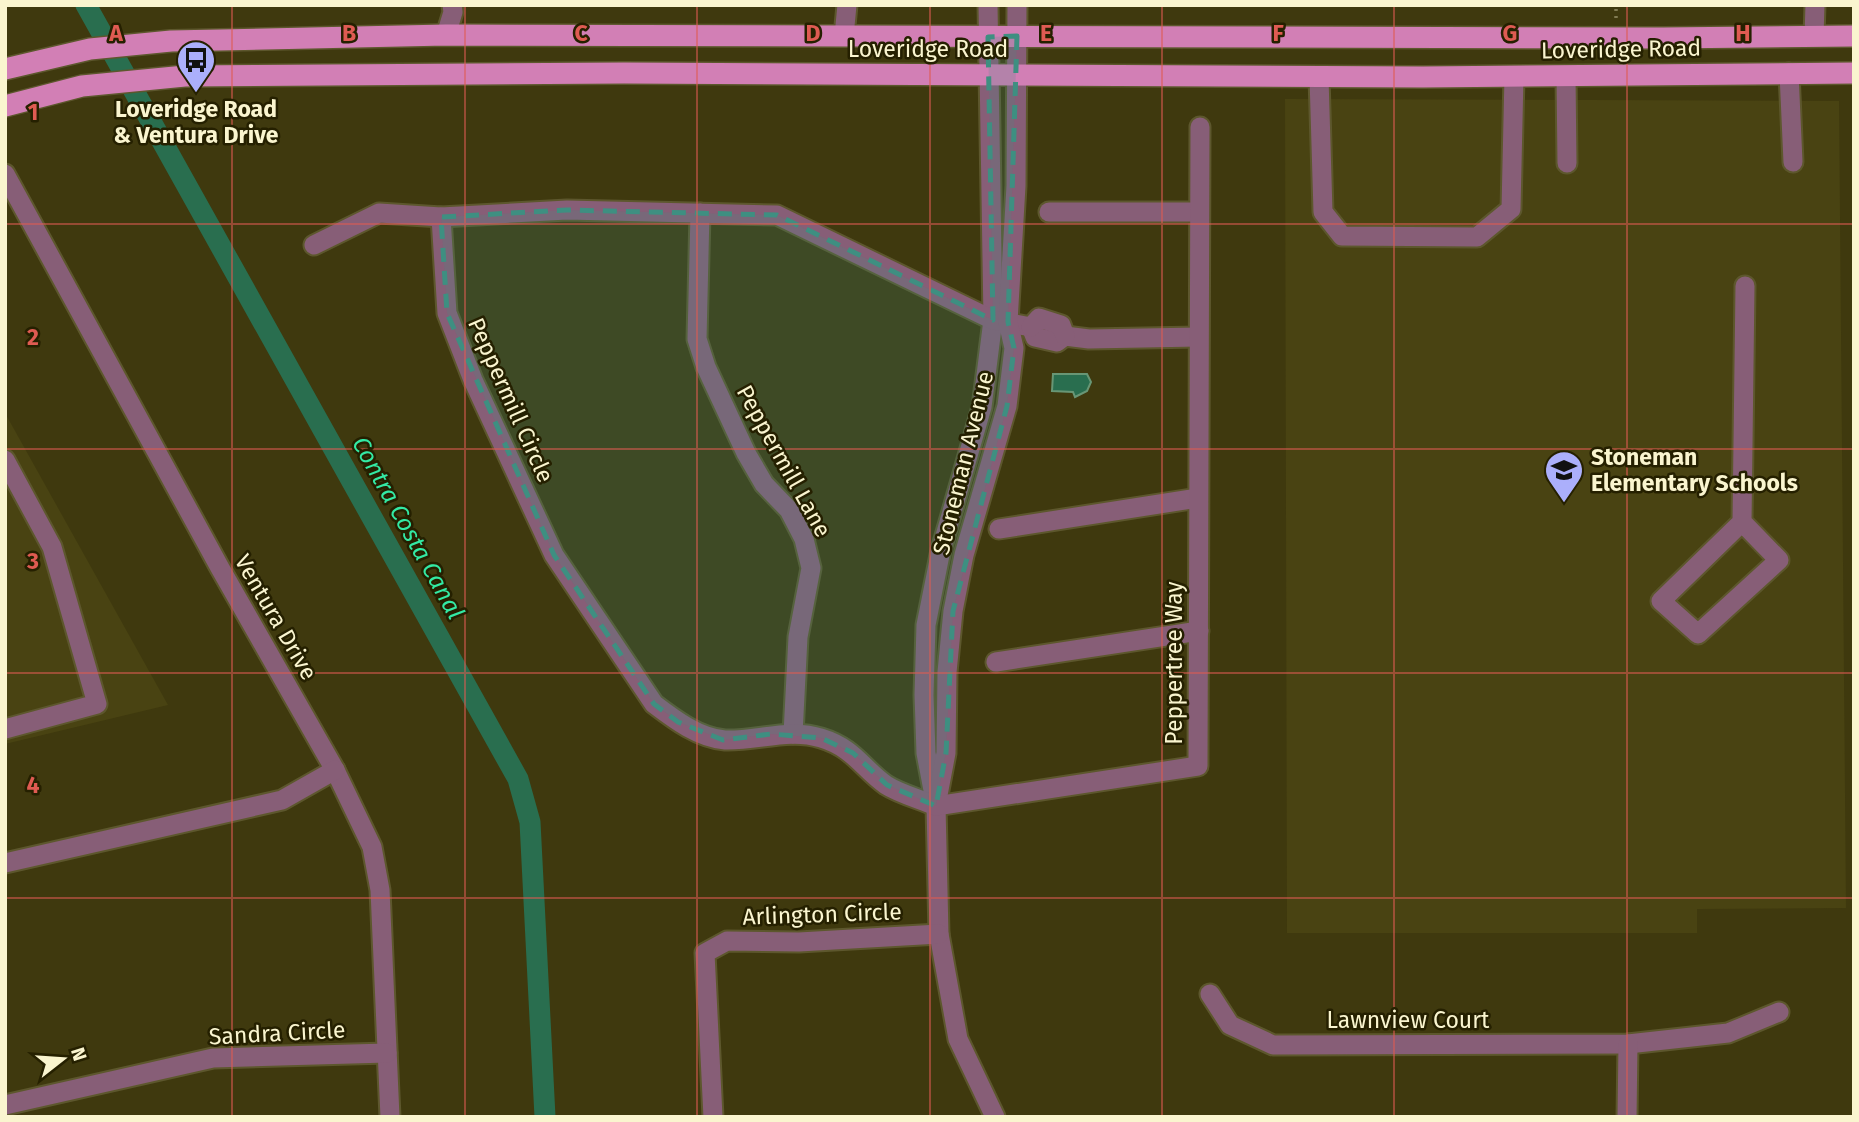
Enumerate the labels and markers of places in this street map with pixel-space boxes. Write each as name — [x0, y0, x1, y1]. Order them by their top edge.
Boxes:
bus stop icon: Loveridge Road & Ventura Drive — [175, 39, 217, 94]
place label: Loveridge Road & Ventura Drive — [114, 95, 279, 149]
place label: Stoneman Elementary Schools — [1591, 443, 1798, 497]
school or university icon: Stoneman Elementary Schools — [1543, 449, 1585, 504]

